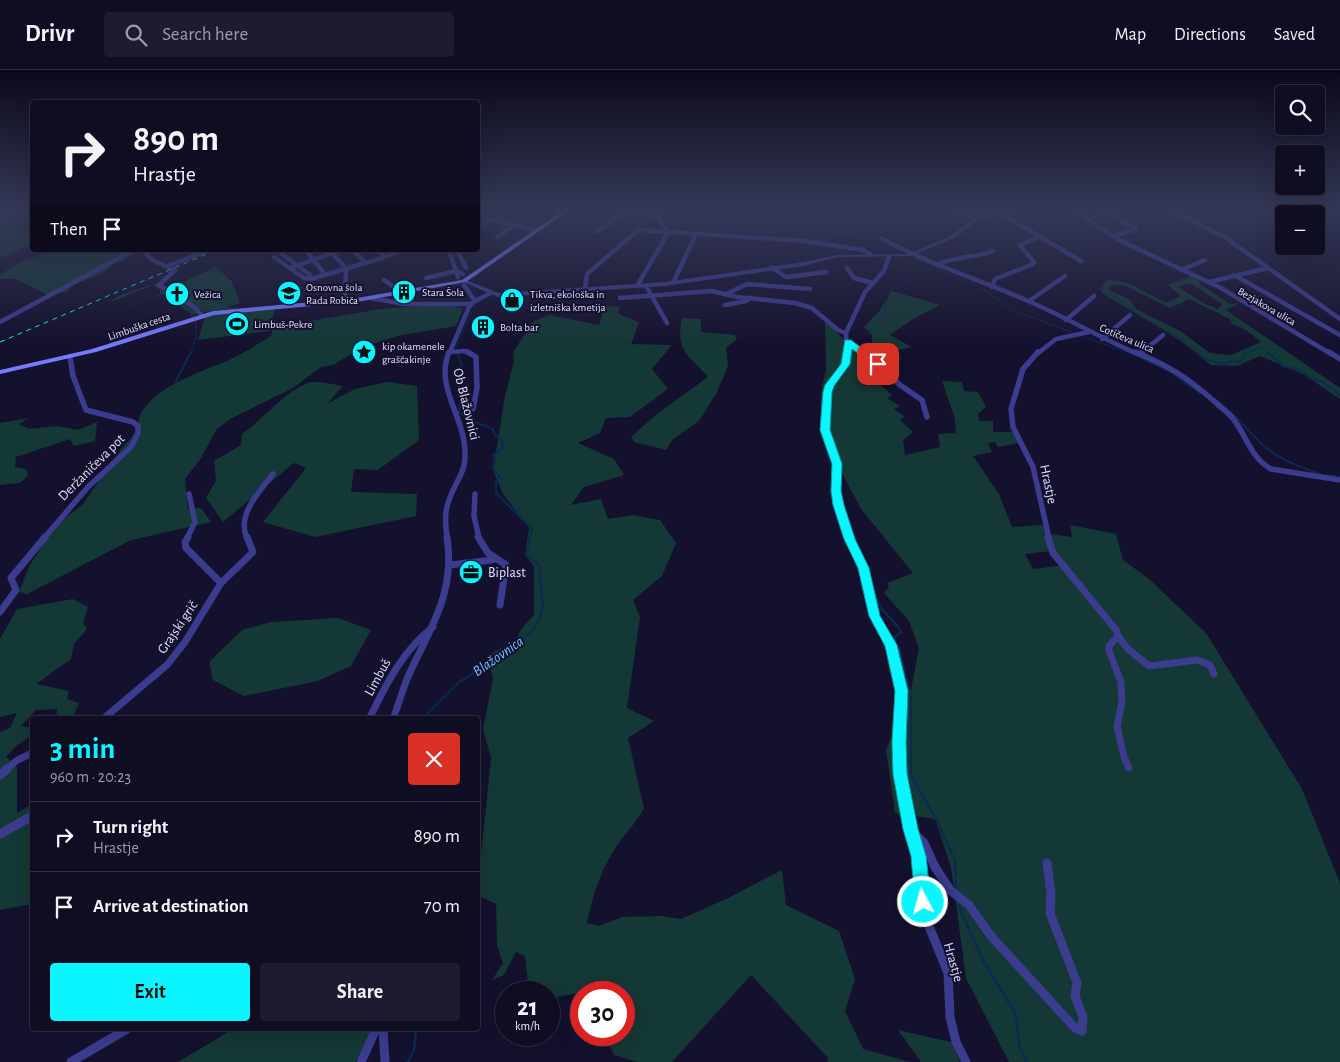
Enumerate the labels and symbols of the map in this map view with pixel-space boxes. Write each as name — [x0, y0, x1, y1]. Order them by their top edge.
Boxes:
building icon: Stara Šola — [391, 279, 417, 305]
school or university icon: Osnovna šola Rada Robiča — [276, 280, 302, 306]
church icon: Vežica — [164, 281, 190, 307]
place label: Osnovna šola Rada Robiča — [306, 282, 362, 306]
street label: Bezjakova ulica — [1236, 285, 1298, 327]
place label: Stara Šola — [422, 287, 464, 298]
shop icon: Tikva, ekološka in izletniška kmetija — [499, 287, 525, 313]
place label: Vežica — [194, 289, 221, 300]
place label: Tikva, ekološka in izletniška kmetija — [530, 289, 606, 313]
street label: Limbuška cesta — [107, 311, 172, 342]
sports icon: Limbuš-Pekre — [224, 311, 250, 337]
building icon: Bolta bar — [470, 314, 496, 340]
place label: Limbuš-Pekre — [254, 319, 312, 330]
place label: Bolta bar — [500, 322, 539, 333]
street label: Cotičeva ulica — [1098, 322, 1156, 355]
place icon: kip okamenele graščakinje — [351, 339, 377, 365]
place label: kip okamenele graščakinje — [382, 341, 445, 365]
pin — [857, 343, 899, 385]
street label: Ob Blažovnici — [450, 367, 482, 442]
street label: Deržaničeva pot — [56, 431, 128, 504]
street label: Hrastje — [1037, 463, 1059, 505]
office icon: Biplast — [458, 559, 484, 585]
place label: Biplast — [488, 566, 526, 580]
street label: Grajski grič — [155, 598, 201, 656]
water label: Blažovnica — [470, 634, 526, 679]
street label: Limbuš — [362, 657, 394, 698]
position arrow — [896, 875, 948, 927]
street label: Hrastje — [941, 941, 965, 983]
speed limit sign: 30 — [570, 981, 635, 1046]

